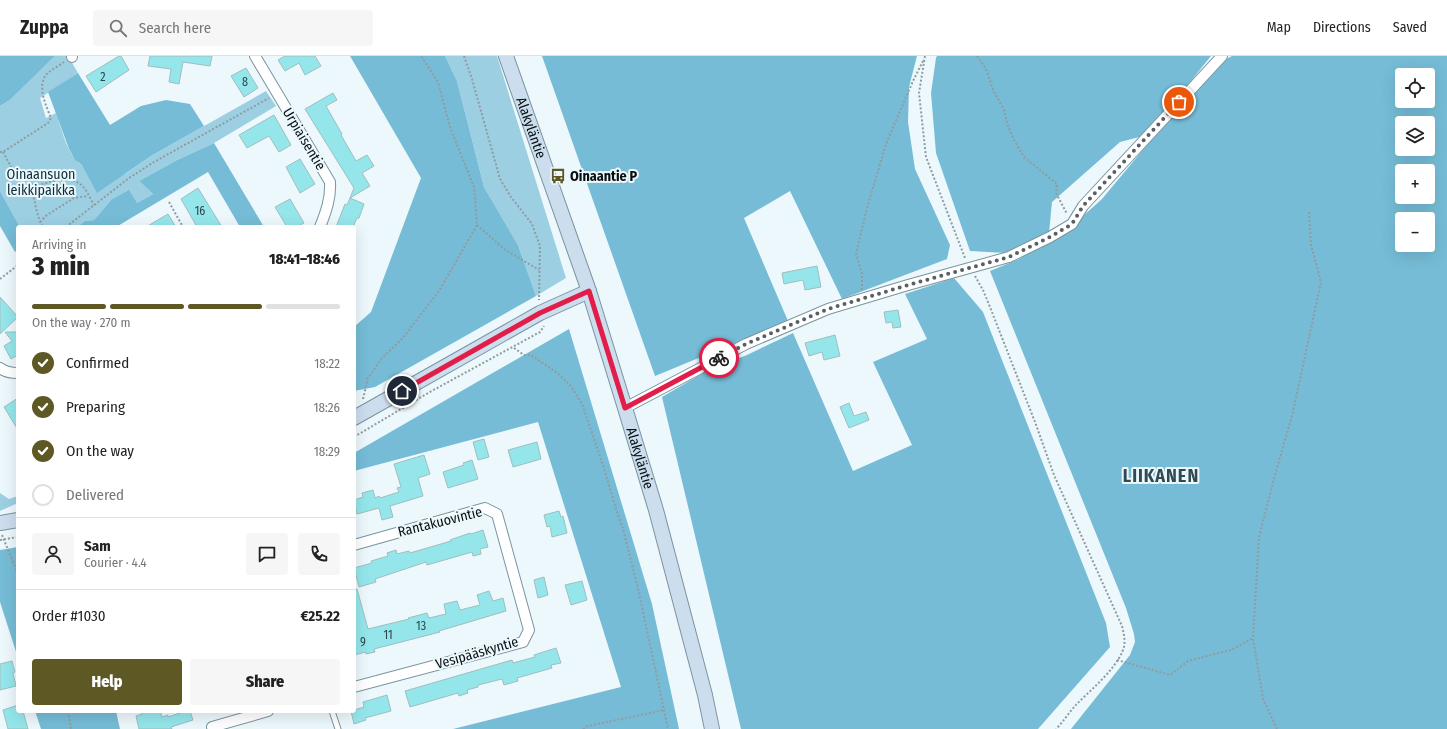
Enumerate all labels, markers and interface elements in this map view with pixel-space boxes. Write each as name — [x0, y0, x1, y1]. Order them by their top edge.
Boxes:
search box — [93, 10, 373, 46]
text: Zuppa — [20, 16, 69, 39]
icon: search — [107, 17, 129, 39]
text: Search here — [139, 19, 211, 37]
text: Map — [1267, 19, 1291, 36]
text: Directions — [1313, 19, 1371, 36]
text: Saved — [1393, 19, 1427, 36]
map controls — [1395, 68, 1435, 252]
button: locate — [1395, 68, 1435, 108]
house number: 2 — [100, 70, 106, 84]
house number: 8 — [242, 75, 248, 89]
pin — [1162, 85, 1196, 119]
icon: bag — [1168, 91, 1190, 113]
street label: Alakyläntie — [513, 95, 550, 161]
street label: Urpiaisentie — [279, 105, 329, 173]
button: layers — [1395, 116, 1435, 156]
button: + — [1395, 164, 1435, 204]
park label: Oinaansuon leikkipaikka — [7, 166, 75, 199]
bus stop icon: Oinaantie P — [549, 167, 567, 185]
place label: Oinaantie P — [570, 168, 638, 185]
house number: 16 — [195, 204, 205, 218]
button: − — [1395, 212, 1435, 252]
text: Arriving in — [32, 237, 86, 252]
text: 18:41–18:46 — [269, 250, 340, 268]
text: 3 min — [32, 251, 90, 282]
text: On the way · 270 m — [32, 315, 130, 330]
courier — [699, 338, 739, 378]
icon: bike — [708, 347, 730, 369]
icon: check — [32, 352, 54, 374]
text: Confirmed — [66, 354, 129, 372]
text: 18:22 — [314, 356, 340, 371]
pin — [385, 374, 419, 408]
icon: home — [391, 380, 413, 402]
icon: check — [32, 396, 54, 418]
text: Preparing — [66, 398, 125, 416]
text: 18:26 — [313, 400, 340, 415]
street label: Alakyläntie — [623, 425, 658, 491]
icon: check — [32, 440, 54, 462]
text: On the way — [66, 442, 134, 460]
text: 18:29 — [314, 444, 340, 459]
district label: LIIKANEN — [1123, 465, 1199, 487]
text: Delivered — [66, 486, 124, 504]
street label: Rantakuovintie — [396, 503, 484, 541]
button: person — [32, 533, 74, 575]
button: chat — [246, 533, 288, 575]
button: phone — [298, 533, 340, 575]
text: Sam — [84, 537, 111, 555]
text: Courier · 4.4 — [84, 555, 147, 570]
text: Order #1030 — [32, 607, 106, 625]
text: €25.22 — [300, 607, 340, 625]
house number: 13 — [416, 619, 426, 633]
house number: 11 — [383, 628, 393, 642]
street label: Vesipääskyntie — [434, 633, 520, 673]
house number: 9 — [360, 635, 366, 649]
button: Help — [32, 659, 182, 705]
button: Share — [190, 659, 340, 705]

